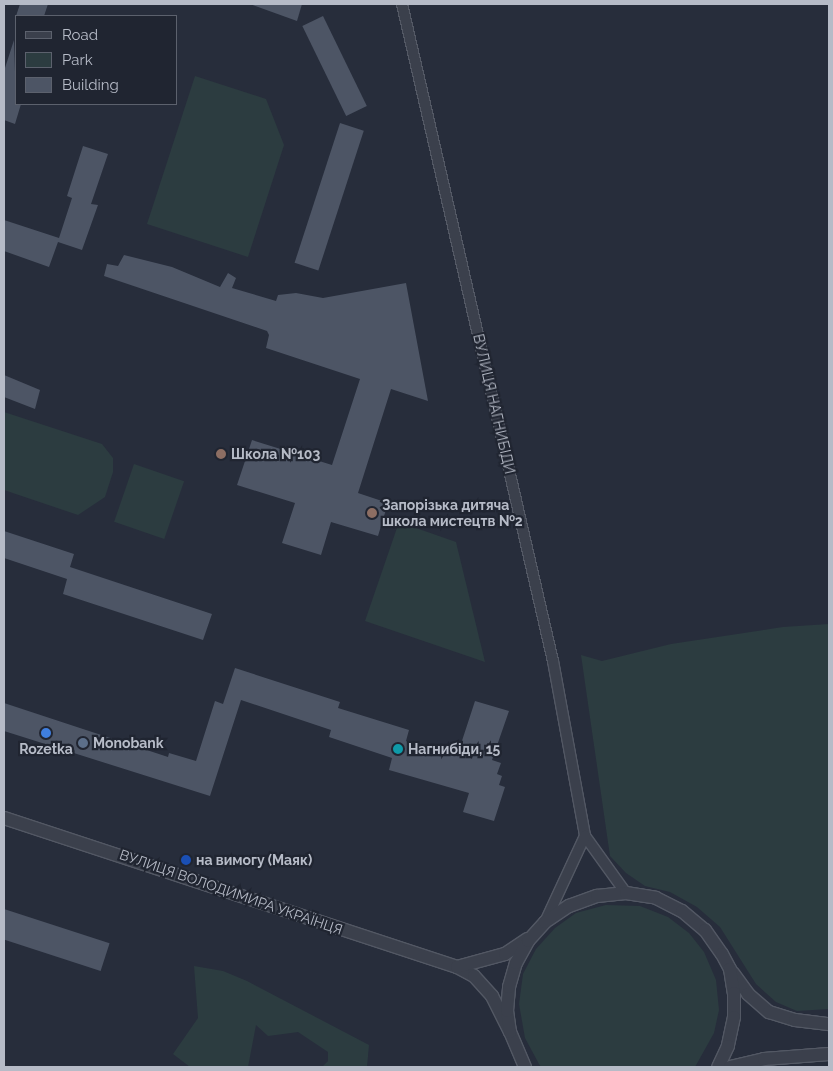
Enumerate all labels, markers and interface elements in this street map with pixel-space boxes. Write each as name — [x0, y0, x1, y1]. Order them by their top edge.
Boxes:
legend — [15, 15, 178, 105]
text: Road — [62, 26, 98, 44]
text: Park — [62, 51, 93, 69]
text: Building — [62, 76, 119, 94]
street label: ВУЛИЦЯ НАГНИБІДИ — [470, 332, 518, 476]
place label: Школа №103 — [231, 446, 320, 462]
marker: Школа №103 — [215, 448, 227, 460]
place label: Запорізька дитяча школа мистецтв №2 — [382, 497, 523, 530]
marker: Запорізька дитяча школа мистецтв №2 — [366, 507, 378, 519]
marker: Rozetka — [40, 727, 52, 739]
place label: Monobank — [93, 735, 164, 751]
marker: Monobank — [77, 737, 89, 749]
place label: Rozetka — [19, 741, 73, 757]
place label: Нагнибіди, 15 — [408, 741, 500, 757]
marker: Нагнибіди, 15 — [392, 743, 404, 755]
street label: ВУЛИЦЯ ВОЛОДИМИРА УКРАЇНЦЯ — [117, 846, 345, 938]
place label: на вимогу (Маяк) — [196, 852, 313, 868]
marker: на вимогу (Маяк) — [180, 854, 192, 866]

